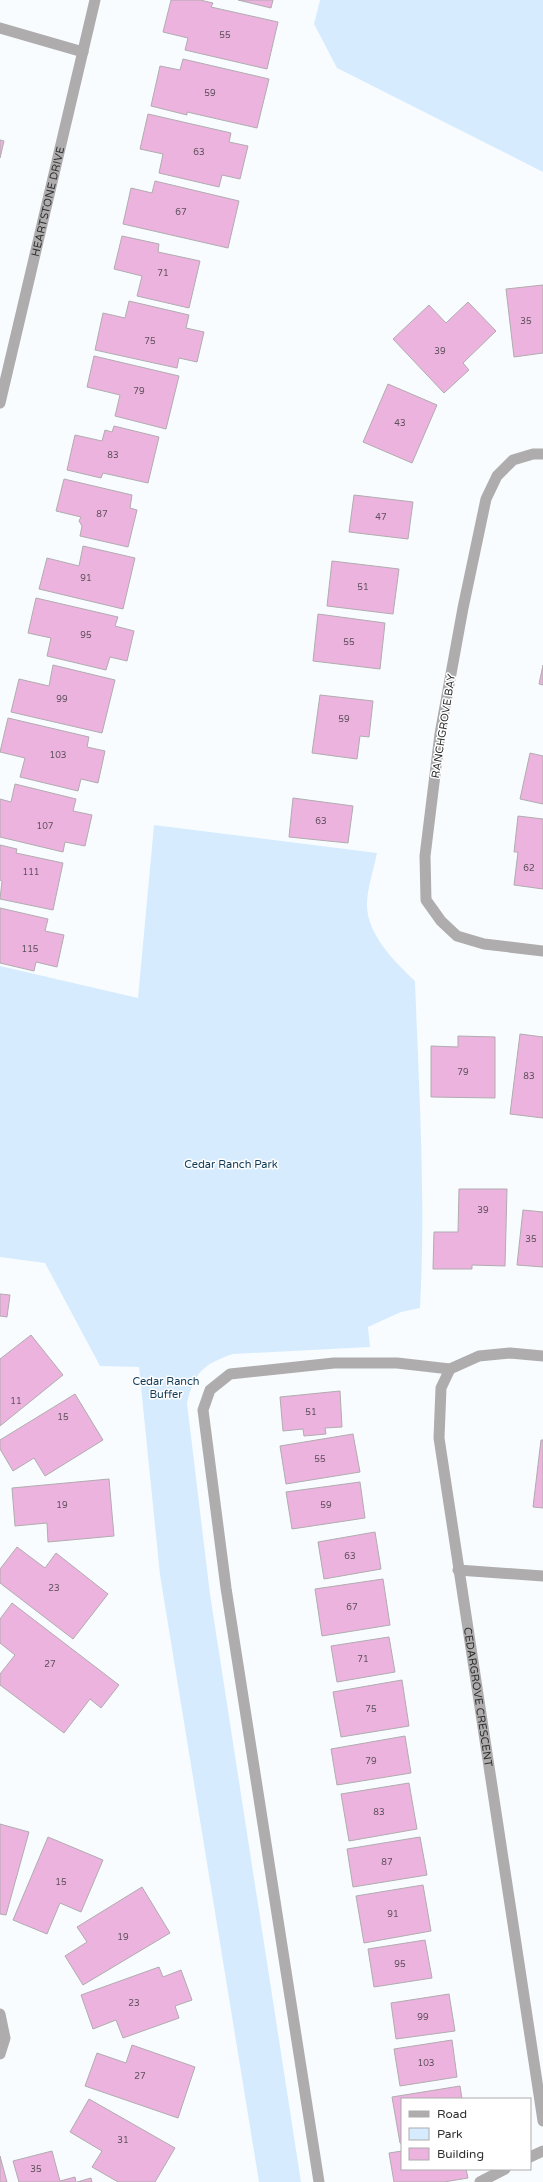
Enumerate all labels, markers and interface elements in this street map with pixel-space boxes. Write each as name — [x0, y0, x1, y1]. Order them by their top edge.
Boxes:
house number: 55 — [219, 30, 231, 41]
house number: 59 — [204, 88, 216, 99]
street label: HEARTSTONE DRIVE — [29, 145, 67, 258]
house number: 63 — [193, 147, 205, 158]
house number: 67 — [175, 207, 187, 218]
house number: 71 — [157, 268, 169, 279]
house number: 35 — [520, 316, 532, 327]
house number: 75 — [144, 336, 156, 347]
house number: 39 — [434, 346, 446, 357]
house number: 79 — [133, 386, 145, 397]
house number: 43 — [394, 418, 406, 429]
house number: 83 — [107, 450, 119, 461]
house number: 87 — [96, 509, 108, 520]
house number: 47 — [375, 512, 387, 523]
house number: 91 — [80, 573, 92, 584]
house number: 51 — [357, 582, 369, 593]
house number: 95 — [80, 630, 92, 641]
house number: 55 — [343, 637, 355, 648]
street label: RANCHGROVE BAY — [429, 673, 458, 779]
house number: 99 — [56, 694, 68, 705]
house number: 59 — [338, 714, 350, 725]
house number: 103 — [50, 750, 66, 761]
house number: 63 — [315, 816, 327, 827]
house number: 107 — [37, 821, 54, 832]
house number: 62 — [523, 863, 535, 874]
house number: 111 — [23, 867, 39, 878]
house number: 115 — [22, 944, 39, 955]
house number: 79 — [457, 1067, 469, 1078]
house number: 83 — [523, 1071, 535, 1082]
park label: Cedar Ranch Park — [184, 1158, 278, 1171]
house number: 39 — [477, 1205, 489, 1216]
house number: 35 — [525, 1234, 537, 1245]
park label: Cedar Ranch Buffer — [132, 1375, 200, 1401]
house number: 11 — [10, 1396, 22, 1407]
house number: 51 — [305, 1407, 317, 1418]
house number: 15 — [57, 1412, 69, 1423]
house number: 55 — [314, 1454, 326, 1465]
house number: 19 — [56, 1500, 68, 1511]
house number: 59 — [320, 1500, 332, 1511]
house number: 63 — [344, 1551, 356, 1562]
house number: 23 — [48, 1583, 60, 1594]
house number: 67 — [346, 1602, 358, 1613]
street label: CEDARGROVE CRESCENT — [461, 1626, 495, 1768]
house number: 71 — [357, 1654, 369, 1665]
house number: 27 — [44, 1659, 56, 1670]
house number: 75 — [365, 1704, 377, 1715]
house number: 79 — [365, 1756, 377, 1767]
house number: 83 — [373, 1807, 385, 1818]
house number: 87 — [381, 1857, 393, 1868]
house number: 15 — [55, 1877, 67, 1888]
house number: 91 — [387, 1909, 399, 1920]
house number: 19 — [117, 1932, 129, 1943]
house number: 95 — [394, 1959, 406, 1970]
house number: 23 — [128, 1998, 140, 2009]
house number: 99 — [417, 2012, 429, 2023]
house number: 103 — [418, 2058, 434, 2069]
house number: 27 — [134, 2071, 146, 2082]
legend — [401, 2098, 531, 2170]
text: Road — [437, 2107, 467, 2121]
text: Park — [437, 2127, 463, 2141]
house number: 31 — [117, 2135, 129, 2146]
text: Building — [437, 2147, 484, 2161]
house number: 35 — [30, 2164, 42, 2175]

